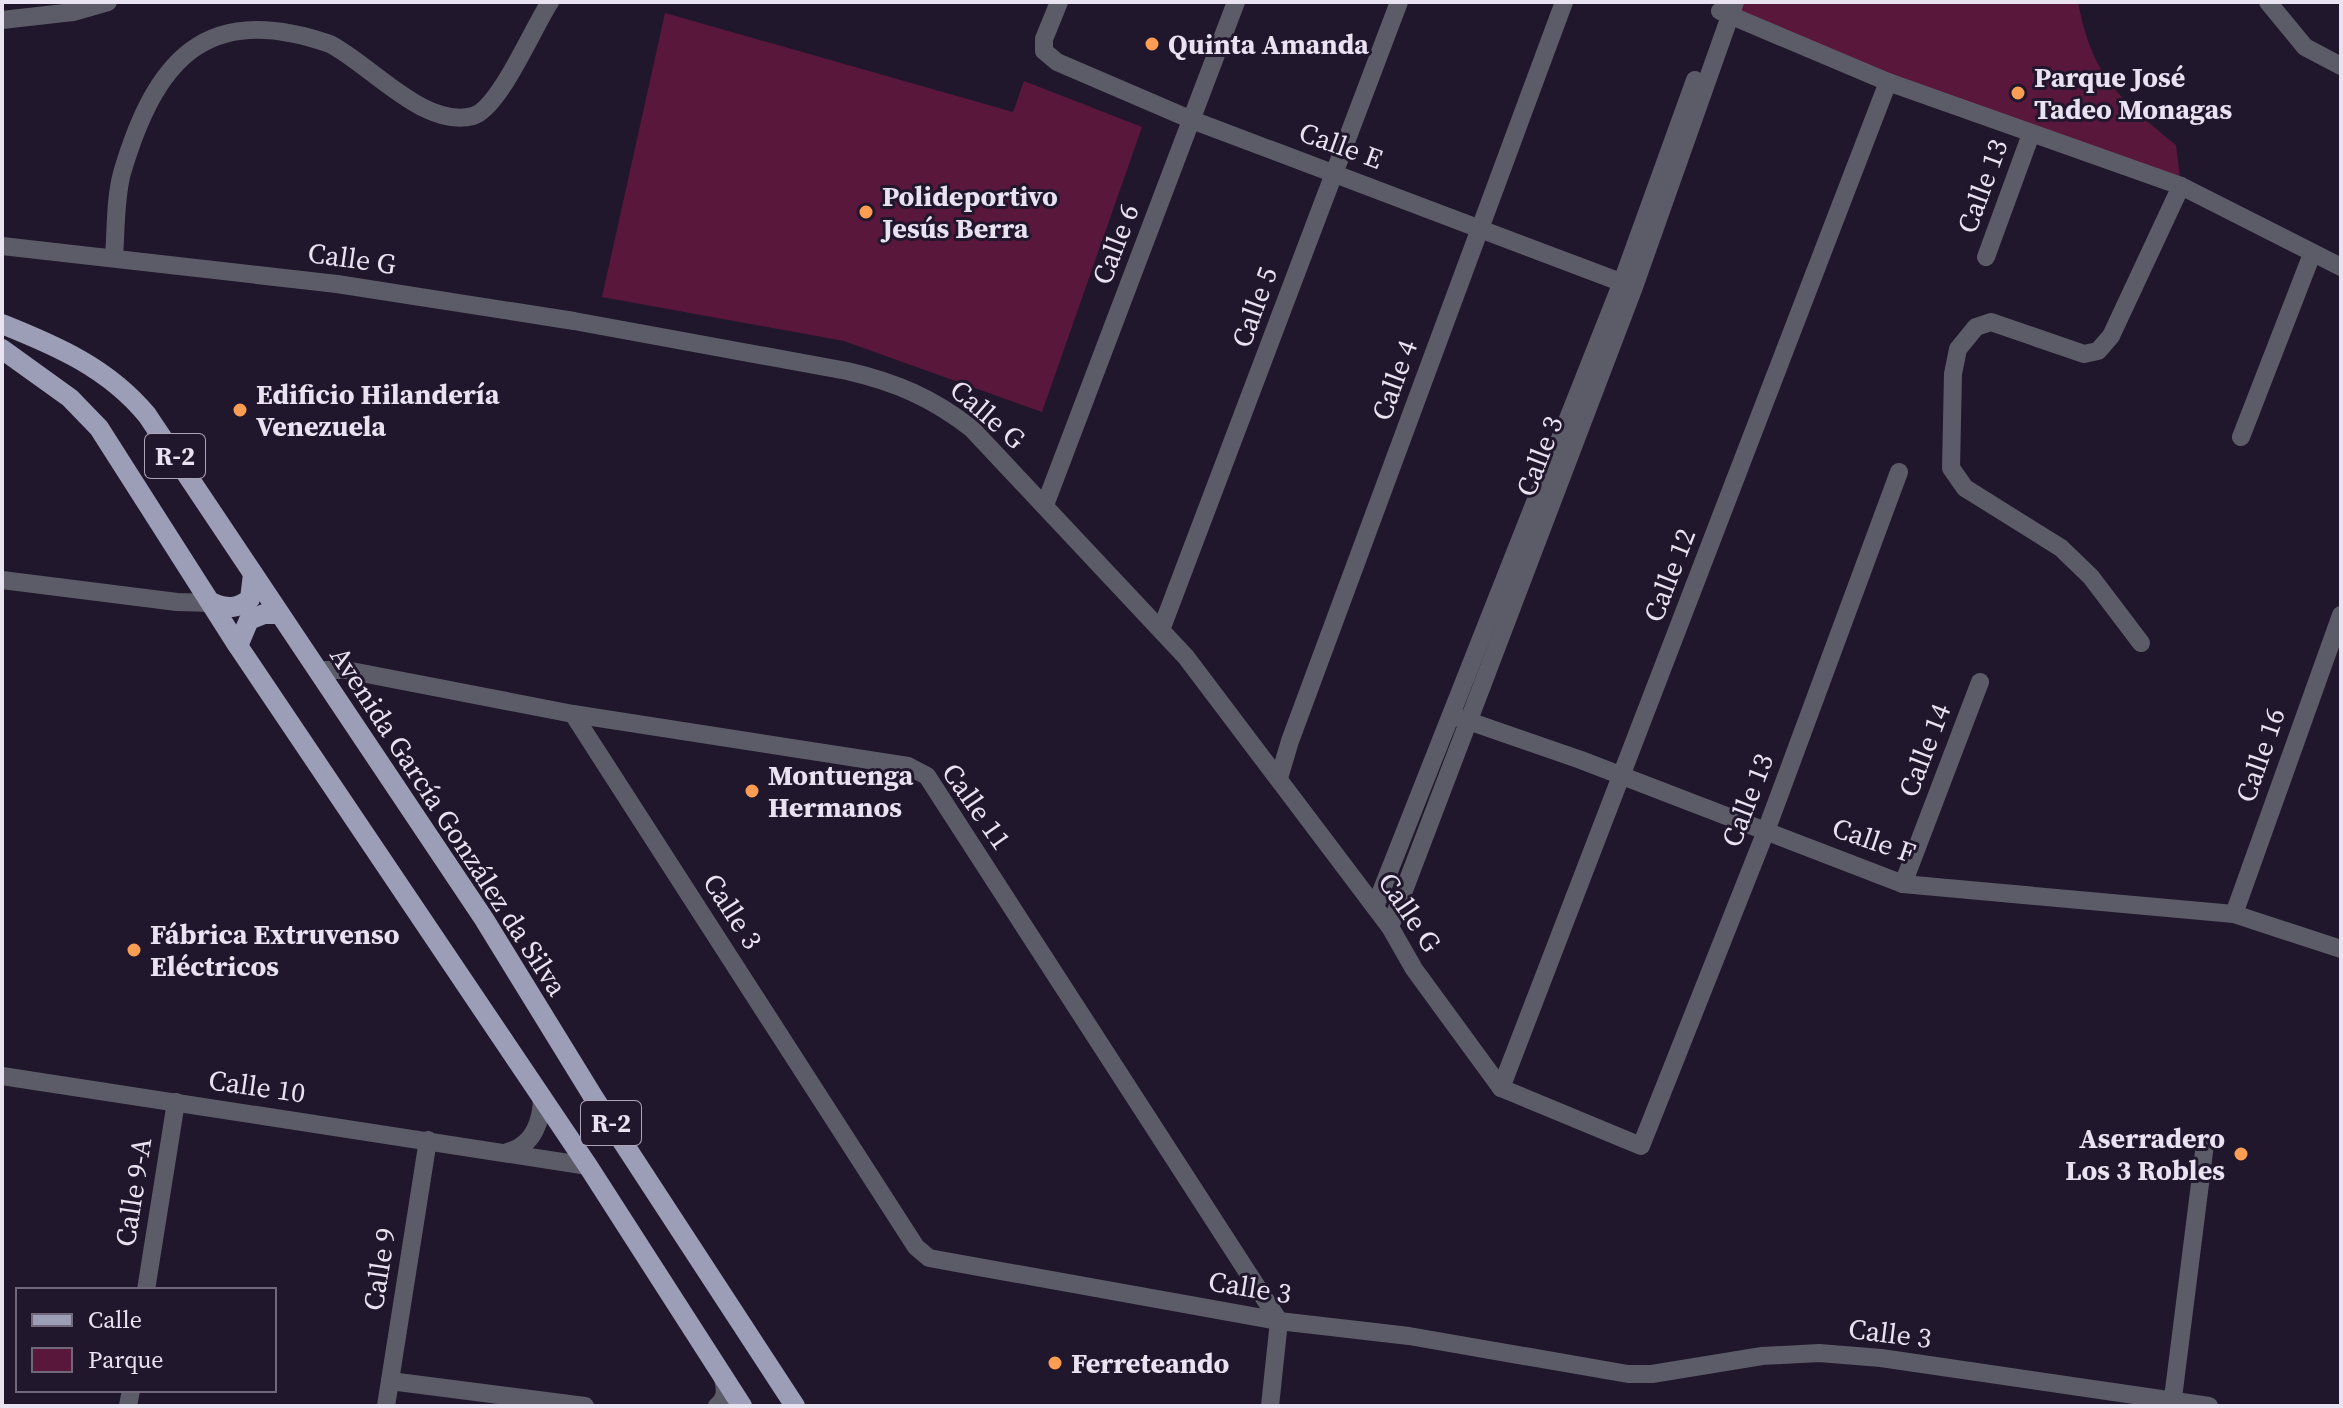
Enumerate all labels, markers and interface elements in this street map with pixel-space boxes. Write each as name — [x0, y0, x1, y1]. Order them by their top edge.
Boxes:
place label: Quinta Amanda — [1168, 25, 1369, 63]
marker: Quinta Amanda — [1143, 35, 1161, 53]
place label: Parque José Tadeo Monagas — [2034, 58, 2232, 128]
marker: Parque José Tadeo Monagas — [2009, 84, 2027, 102]
street label: Calle E — [1294, 112, 1388, 178]
street label: Calle 13 — [1947, 134, 2017, 238]
place label: Polideportivo Jesús Berra — [880, 177, 1058, 247]
street label: Calle 6 — [1082, 198, 1148, 290]
marker: Polideportivo Jesús Berra — [857, 203, 875, 221]
street label: Calle G — [306, 233, 398, 283]
street label: Calle 5 — [1222, 261, 1286, 353]
street label: Calle 4 — [1362, 334, 1426, 426]
street label: Calle G — [942, 371, 1034, 457]
place label: Edificio Hilandería Venezuela — [256, 375, 500, 445]
marker: Edificio Hilandería Venezuela — [231, 401, 249, 419]
street label: Calle 3 — [1506, 410, 1572, 502]
road number: R-2 — [145, 434, 205, 478]
street label: Calle 12 — [1634, 523, 1704, 627]
street label: Avenida García González da Silva — [322, 639, 577, 1004]
street label: Calle 14 — [1889, 698, 1959, 802]
street label: Calle 16 — [2226, 703, 2294, 807]
street label: Calle 13 — [1712, 748, 1782, 852]
street label: Calle 11 — [933, 755, 1021, 857]
place label: Montuenga Hermanos — [768, 756, 914, 826]
marker: Montuenga Hermanos — [743, 782, 761, 800]
street label: Calle F — [1827, 808, 1921, 872]
street label: Calle G — [1369, 865, 1451, 959]
street label: Calle 3 — [694, 866, 772, 956]
place label: Fábrica Extruvenso Eléctricos — [150, 915, 400, 985]
marker: Fábrica Extruvenso Eléctricos — [125, 941, 143, 959]
street label: Calle 10 — [206, 1060, 308, 1112]
road number: R-2 — [581, 1101, 641, 1145]
place label: Aserradero Los 3 Robles — [2065, 1119, 2225, 1189]
street label: Calle 9-A — [106, 1134, 160, 1249]
marker: Aserradero Los 3 Robles — [2232, 1145, 2250, 1163]
street label: Calle 9 — [354, 1225, 404, 1313]
street label: Calle 3 — [1206, 1262, 1294, 1312]
legend — [16, 1288, 276, 1392]
text: Calle — [88, 1303, 142, 1336]
street label: Calle 3 — [1846, 1309, 1934, 1357]
text: Parque — [88, 1343, 164, 1376]
place label: Ferreteando — [1071, 1344, 1230, 1382]
marker: Ferreteando — [1046, 1354, 1064, 1372]

